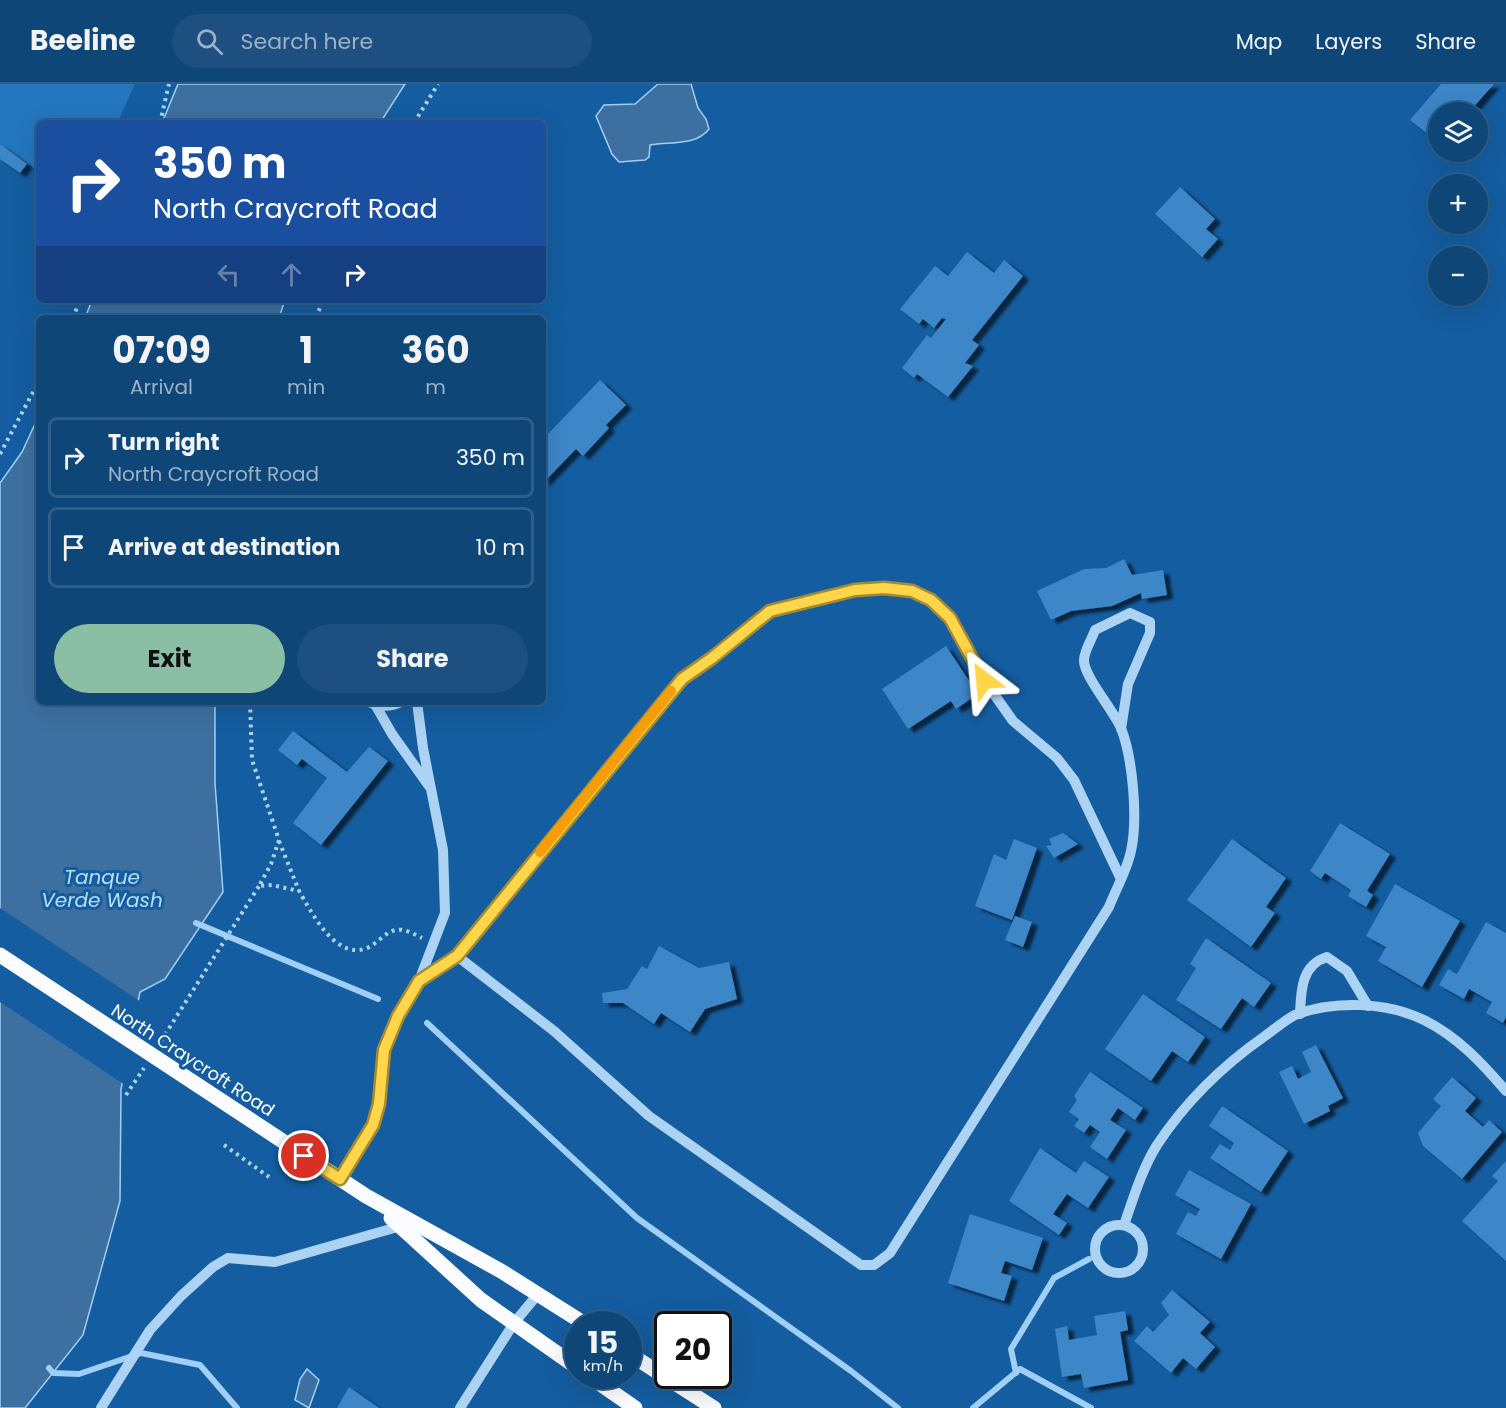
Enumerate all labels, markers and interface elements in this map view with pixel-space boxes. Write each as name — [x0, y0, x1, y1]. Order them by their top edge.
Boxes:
search box — [172, 14, 592, 68]
text: Beeline — [30, 21, 136, 60]
icon: search — [193, 25, 226, 58]
text: Search here — [241, 26, 373, 57]
text: Map — [1236, 27, 1282, 56]
text: Layers — [1315, 27, 1382, 56]
text: Share — [1415, 27, 1476, 56]
map controls — [1428, 102, 1488, 306]
button: layers — [1428, 102, 1488, 162]
text: 350 m — [153, 134, 286, 193]
icon: right — [54, 144, 132, 222]
button: + — [1428, 174, 1488, 234]
text: North Craycroft Road — [153, 190, 438, 227]
button: − — [1428, 246, 1488, 306]
icon: left — [212, 258, 245, 291]
icon: ahead — [275, 258, 308, 291]
icon: right — [338, 258, 371, 291]
text: 07:09 — [112, 325, 211, 376]
text: 1 — [299, 325, 313, 376]
text: 360 — [402, 325, 470, 376]
text: Arrival — [130, 373, 193, 401]
text: min — [287, 373, 325, 401]
text: m — [425, 373, 446, 401]
text: Turn right — [108, 427, 219, 458]
icon: right — [57, 441, 90, 474]
text: 350 m — [456, 442, 525, 473]
text: North Craycroft Road — [108, 460, 319, 488]
icon: arrive — [57, 531, 90, 564]
text: Arrive at destination — [108, 532, 340, 563]
text: 10 m — [476, 532, 525, 563]
button: Exit — [54, 624, 285, 693]
button: Share — [297, 624, 528, 693]
position arrow — [952, 648, 1016, 712]
water label: Tanque Verde Wash — [41, 863, 163, 914]
street label: North Craycroft Road — [107, 998, 279, 1122]
pin — [278, 1130, 329, 1181]
icon: arrive — [287, 1139, 320, 1172]
speed limit sign: 20 — [654, 1311, 732, 1389]
text: 15 — [588, 1321, 618, 1364]
text: km/h — [583, 1355, 623, 1376]

